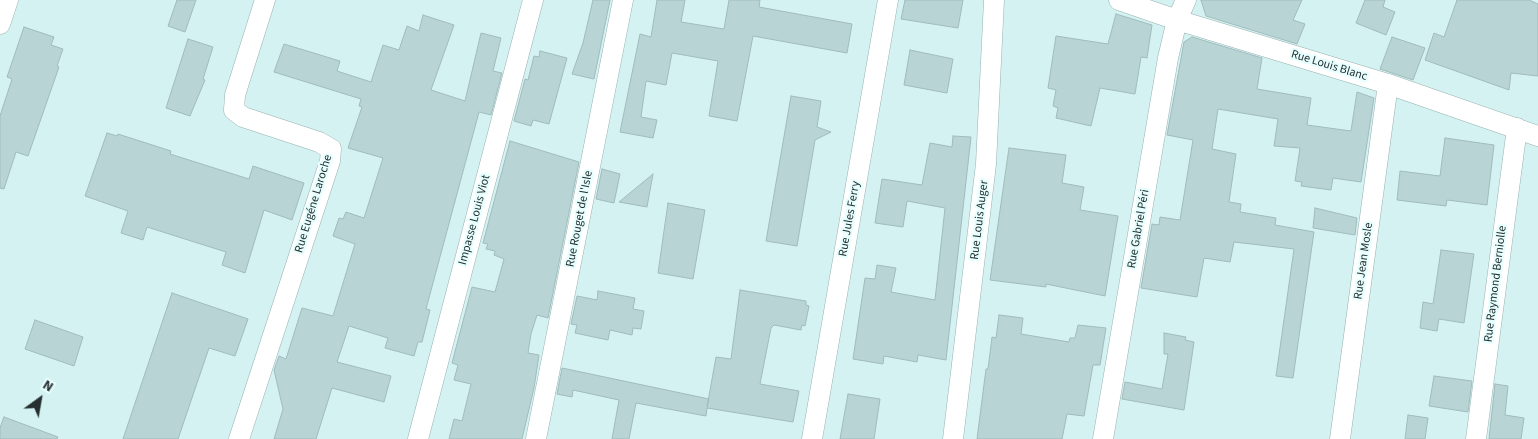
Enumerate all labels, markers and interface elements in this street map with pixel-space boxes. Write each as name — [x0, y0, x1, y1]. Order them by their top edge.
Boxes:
street label: Rue Louis Blanc — [1289, 48, 1369, 84]
street label: Rue Eugéne Laroche — [292, 153, 336, 255]
street label: Rue Rouget de l'Isle — [564, 170, 596, 268]
street label: Impasse Louis Viot — [456, 173, 494, 267]
street label: Rue Jules Ferry — [836, 180, 864, 258]
street label: Rue Louis Auger — [968, 180, 992, 260]
street label: Rue Gabriel Péri — [1125, 188, 1153, 270]
street label: Rue Jean Mosle — [1351, 222, 1377, 300]
street label: Rue Raymond Berniolle — [1482, 225, 1510, 343]
north arrow — [15, 374, 65, 424]
text: N — [39, 375, 57, 397]

